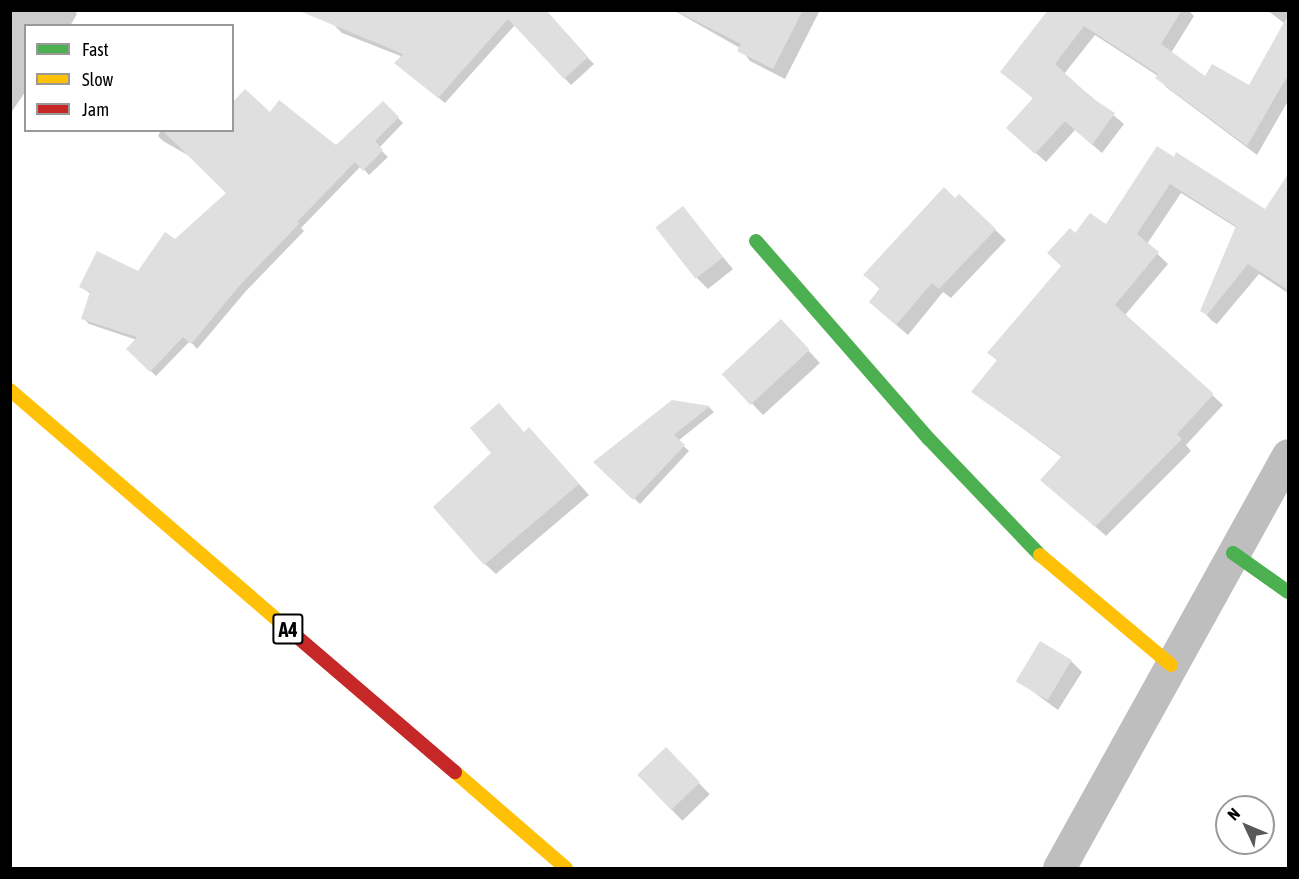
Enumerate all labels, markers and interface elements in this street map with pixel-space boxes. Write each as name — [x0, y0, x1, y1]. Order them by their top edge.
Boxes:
legend — [24, 24, 234, 132]
text: Fast — [82, 39, 109, 60]
text: Slow — [82, 69, 113, 90]
text: Jam — [82, 99, 109, 120]
road number: A4 — [272, 612, 304, 646]
north arrow — [1215, 795, 1275, 855]
text: N — [1224, 804, 1243, 824]

